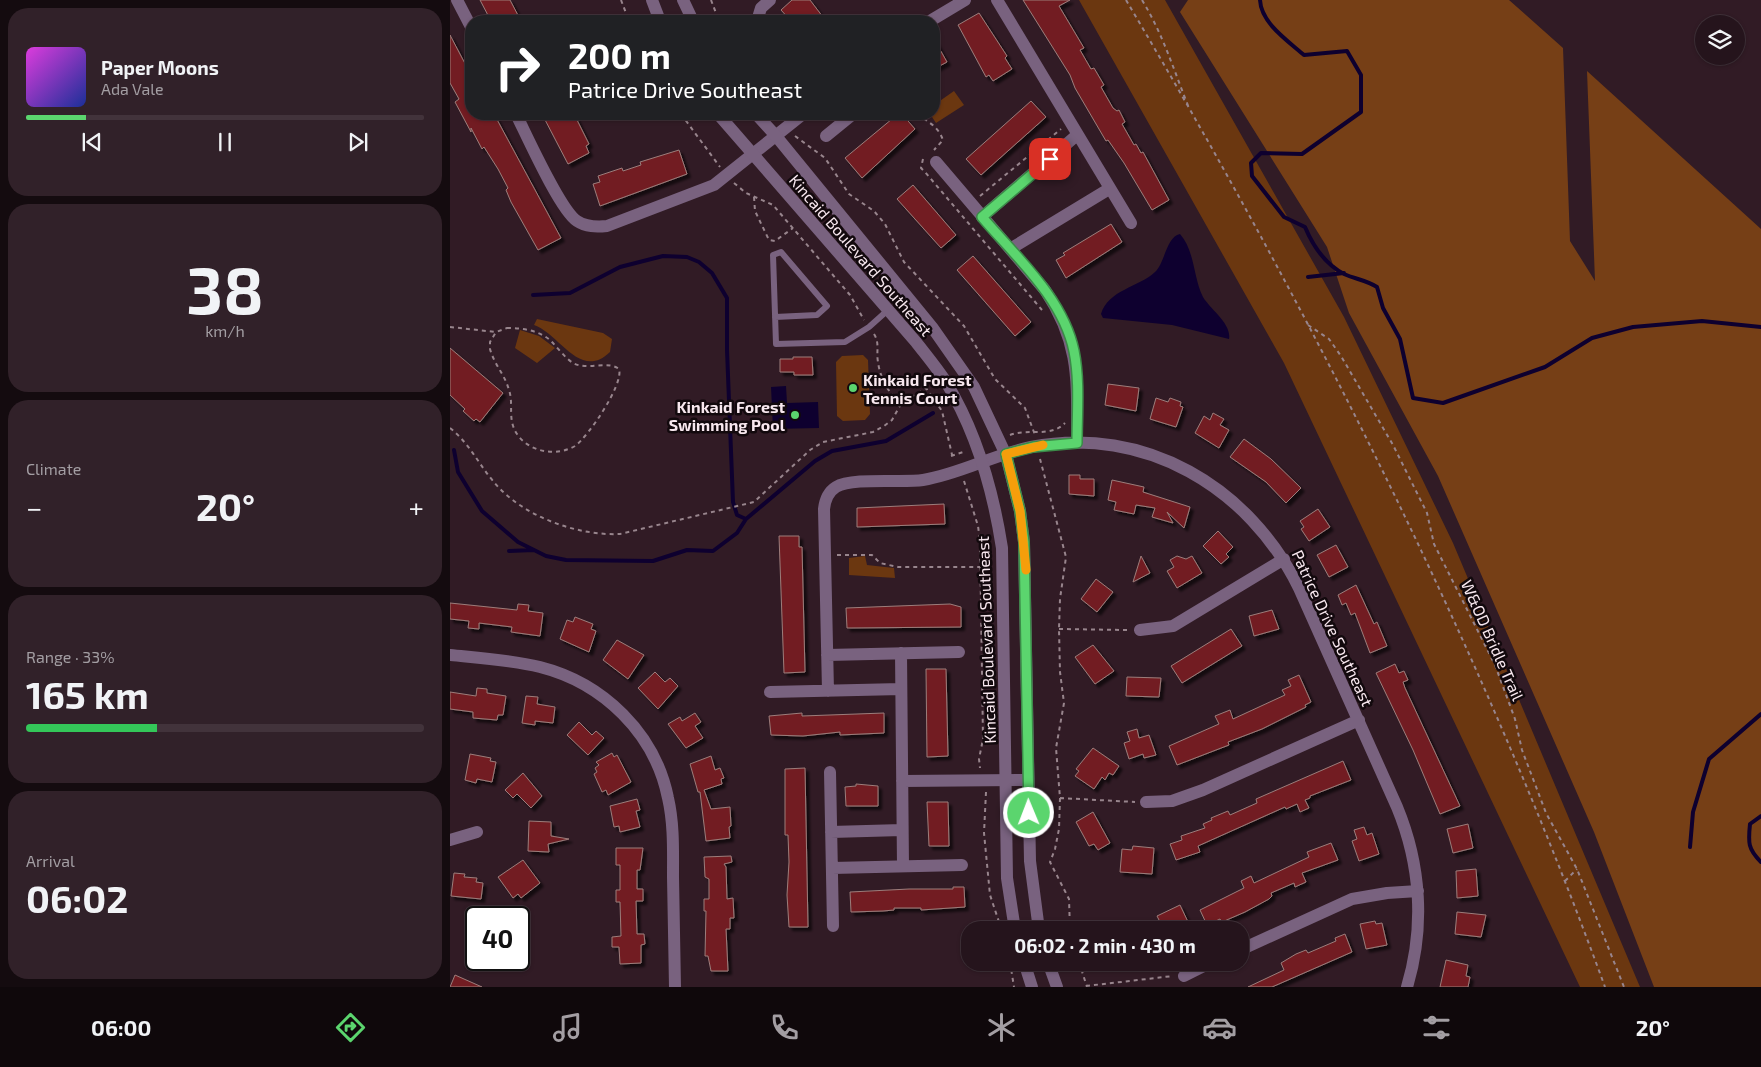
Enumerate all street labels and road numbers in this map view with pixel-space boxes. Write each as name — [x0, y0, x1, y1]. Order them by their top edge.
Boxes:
street label: Kincaid Boulevard Southeast — [786, 170, 936, 340]
street label: Kincaid Boulevard Southeast — [973, 536, 999, 744]
street label: Patrice Drive Southeast — [1288, 547, 1378, 709]
street label: W&OD Bridle Trail — [1458, 577, 1528, 704]

